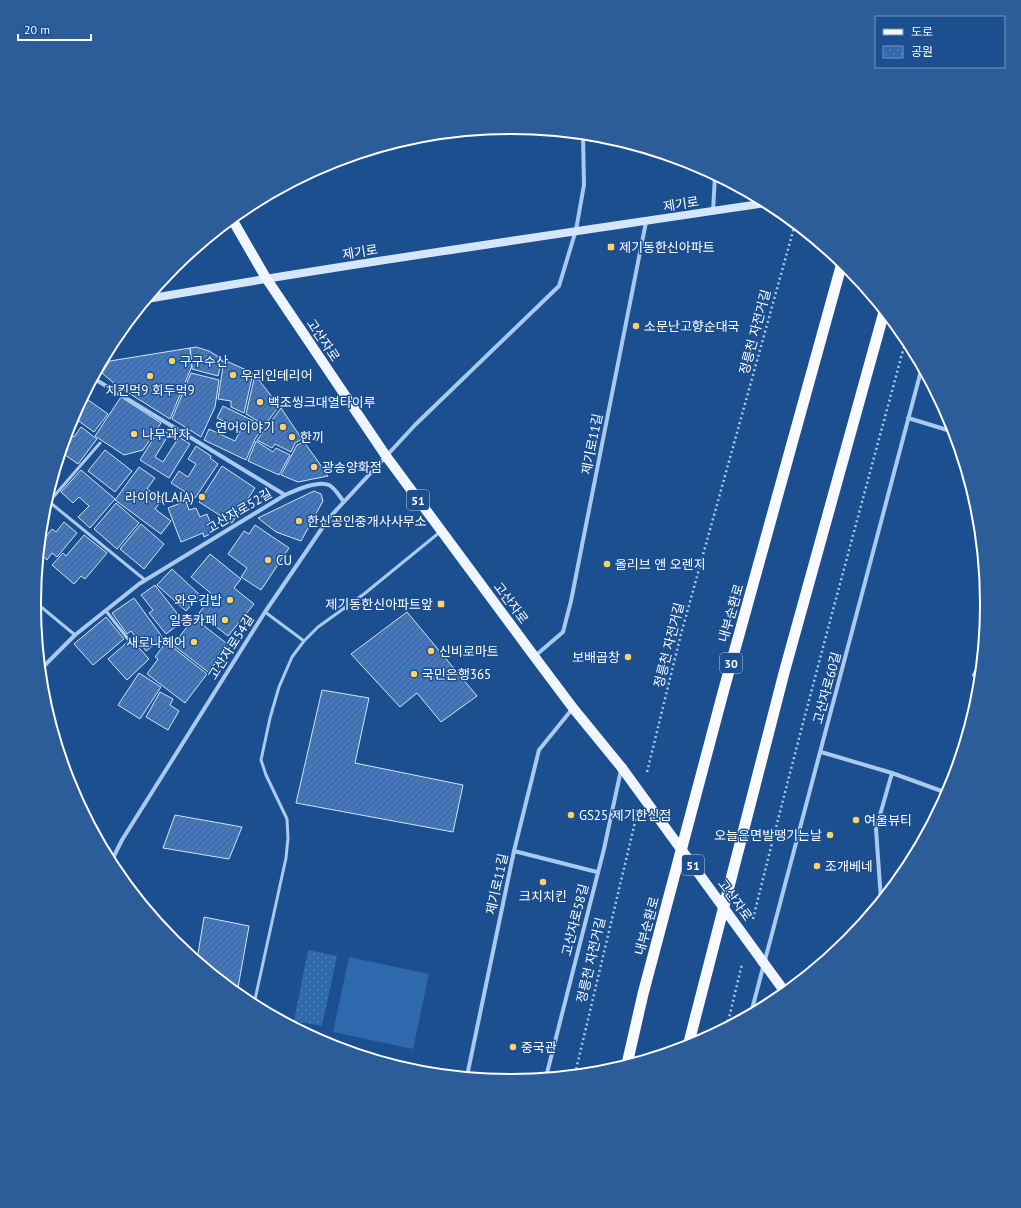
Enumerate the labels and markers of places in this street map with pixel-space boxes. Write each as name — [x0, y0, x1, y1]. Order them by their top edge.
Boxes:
place label: 제기동한신아파트 — [619, 239, 715, 256]
marker: 제기동한신아파트 — [606, 242, 616, 252]
place label: 소문난고향순대국 — [644, 318, 740, 335]
marker: 소문난고향순대국 — [631, 321, 641, 331]
place label: 구구수산 — [180, 353, 228, 370]
marker: 구구수산 — [167, 356, 177, 366]
place label: 우리인테리어 — [241, 367, 313, 384]
marker: 우리인테리어 — [228, 370, 238, 380]
marker: 치킨먹9 회두먹9 — [145, 371, 155, 381]
place label: 치킨먹9 회두먹9 — [105, 382, 195, 399]
place label: 백조씽크대열타이루 — [268, 394, 376, 411]
marker: 백조씽크대열타이루 — [255, 397, 265, 407]
place label: 연어이야기 — [215, 419, 275, 436]
marker: 연어이야기 — [278, 422, 288, 432]
place label: 나무과자 — [142, 426, 190, 443]
marker: 나무과자 — [129, 429, 139, 439]
place label: 한끼 — [300, 429, 324, 446]
marker: 한끼 — [287, 432, 297, 442]
place label: 광송양화점 — [322, 459, 382, 476]
marker: 광송양화점 — [309, 462, 319, 472]
place label: 라이아(LAIA) — [125, 489, 194, 506]
marker: 라이아(LAIA) — [197, 492, 207, 502]
place label: 한신공인중개사사무소 — [307, 513, 427, 530]
marker: 한신공인중개사사무소 — [294, 516, 304, 526]
place label: CU — [276, 552, 292, 569]
marker: CU — [263, 555, 273, 565]
place label: 올리브 앤 오렌지 — [615, 556, 706, 573]
marker: 올리브 앤 오렌지 — [602, 559, 612, 569]
place label: 와우김밥 — [174, 592, 222, 609]
marker: 와우김밥 — [225, 595, 235, 605]
place label: 제기동한신아파트앞 — [325, 596, 433, 613]
marker: 제기동한신아파트앞 — [436, 599, 446, 609]
place label: 일층카페 — [169, 612, 217, 629]
marker: 일층카페 — [220, 615, 230, 625]
place label: 새로나헤어 — [126, 634, 186, 651]
marker: 새로나헤어 — [189, 637, 199, 647]
place label: 신비로마트 — [439, 643, 499, 660]
marker: 신비로마트 — [426, 646, 436, 656]
place label: 보배곱창 — [572, 649, 620, 666]
marker: 보배곱창 — [623, 652, 633, 662]
place label: 국민은행365 — [422, 666, 491, 683]
marker: 국민은행365 — [409, 669, 419, 679]
place label: GS25 제기한신점 — [579, 807, 671, 824]
marker: GS25 제기한신점 — [566, 810, 576, 820]
place label: 여울뷰티 — [864, 812, 912, 829]
marker: 여울뷰티 — [851, 815, 861, 825]
place label: 오늘은면발땡기는날 — [714, 827, 822, 844]
marker: 오늘은면발땡기는날 — [825, 830, 835, 840]
place label: 조개베네 — [825, 858, 873, 875]
marker: 조개베네 — [812, 861, 822, 871]
marker: 크치치킨 — [538, 877, 548, 887]
place label: 크치치킨 — [519, 888, 567, 905]
place label: 중국관 — [521, 1039, 557, 1056]
marker: 중국관 — [508, 1042, 518, 1052]

